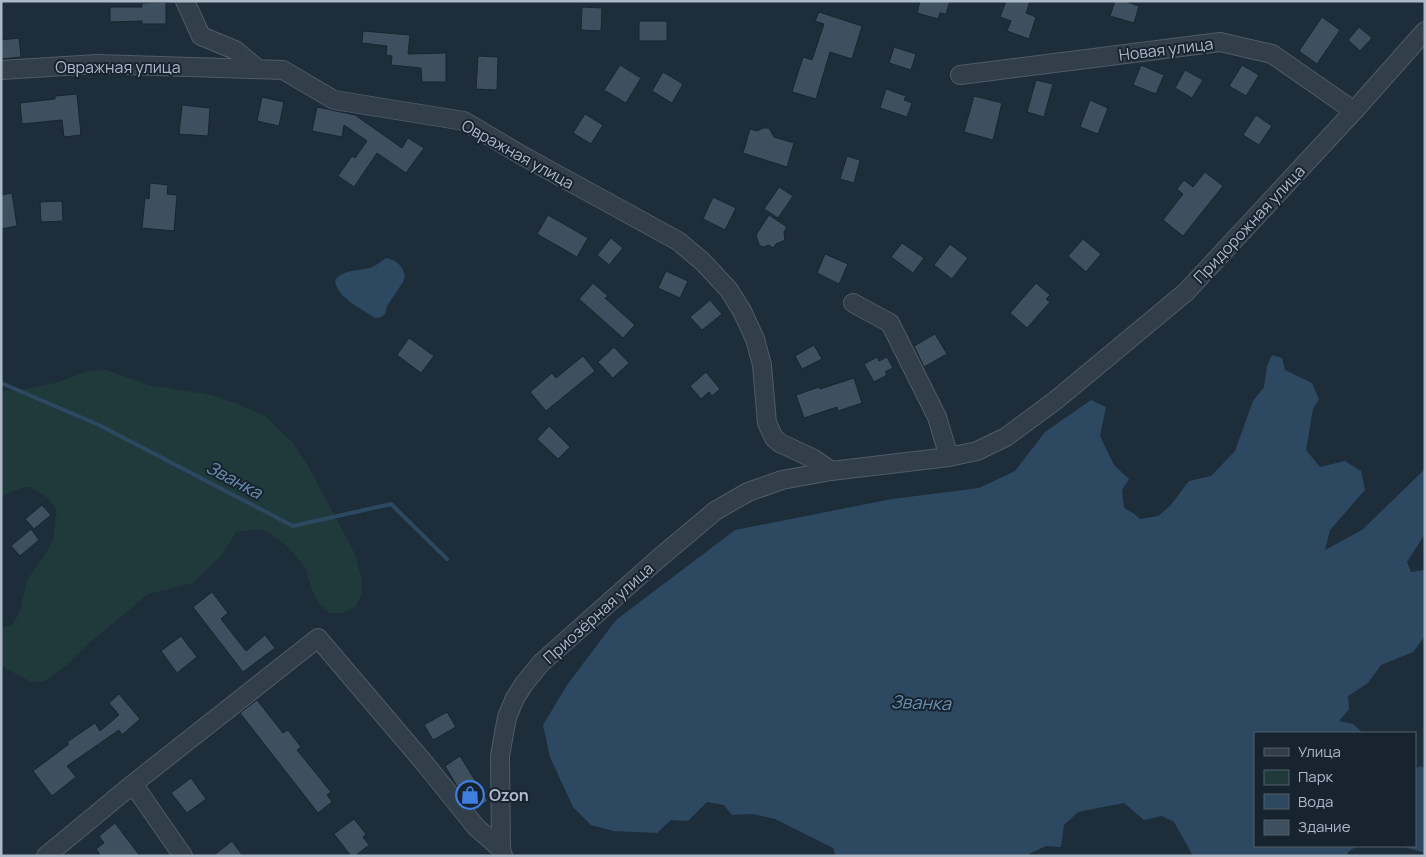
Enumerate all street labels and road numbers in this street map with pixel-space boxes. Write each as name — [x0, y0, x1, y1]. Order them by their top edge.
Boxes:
street label: Новая улица — [1117, 32, 1215, 66]
street label: Овражная улица — [55, 56, 181, 78]
street label: Овражная улица — [458, 114, 578, 194]
street label: Придорожная улица — [1188, 160, 1310, 288]
street label: Приозёрная улица — [538, 557, 658, 669]

